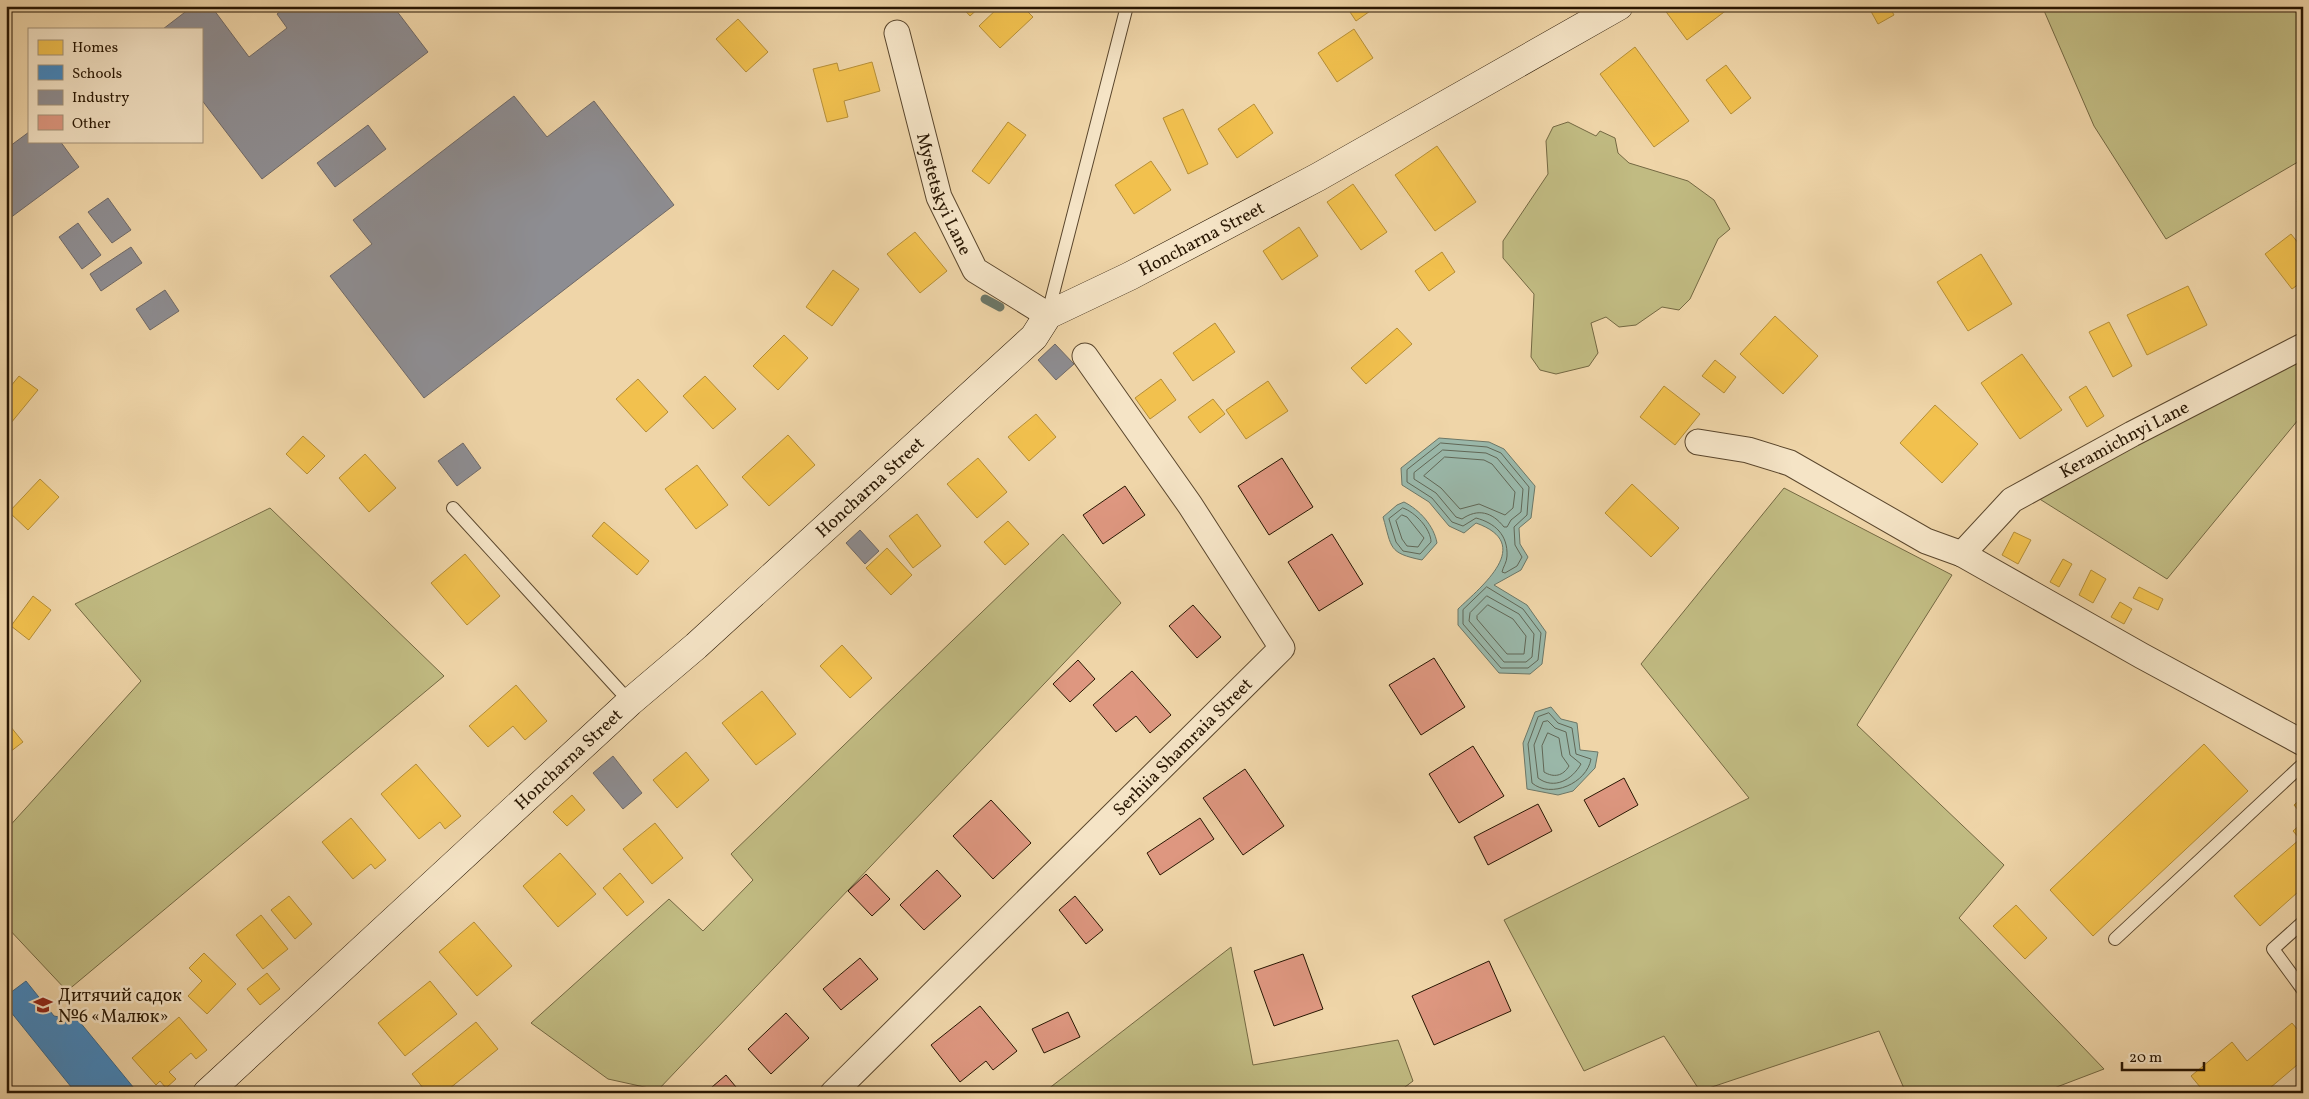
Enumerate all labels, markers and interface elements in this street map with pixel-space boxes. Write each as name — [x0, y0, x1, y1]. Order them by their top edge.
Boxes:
legend — [28, 28, 202, 142]
text: Homes — [72, 38, 118, 59]
text: Schools — [72, 64, 122, 85]
text: Industry — [72, 88, 129, 109]
text: Other — [72, 114, 111, 135]
street label: Mystetskyi Lane — [909, 131, 977, 260]
street label: Honcharna Street — [1135, 196, 1269, 283]
street label: Keramichnyi Lane — [2056, 396, 2194, 485]
street label: Honcharna Street — [811, 432, 931, 544]
street label: Serhiia Shamraia Street — [1108, 673, 1259, 823]
street label: Honcharna Street — [510, 704, 629, 817]
place label: Дитячий садок №6 «Малюк» — [58, 984, 182, 1030]
school or university icon: Дитячий садок №6 «Малюк» — [32, 994, 54, 1016]
scale bar — [2122, 1039, 2204, 1071]
text: 20 m — [2129, 1048, 2162, 1069]

